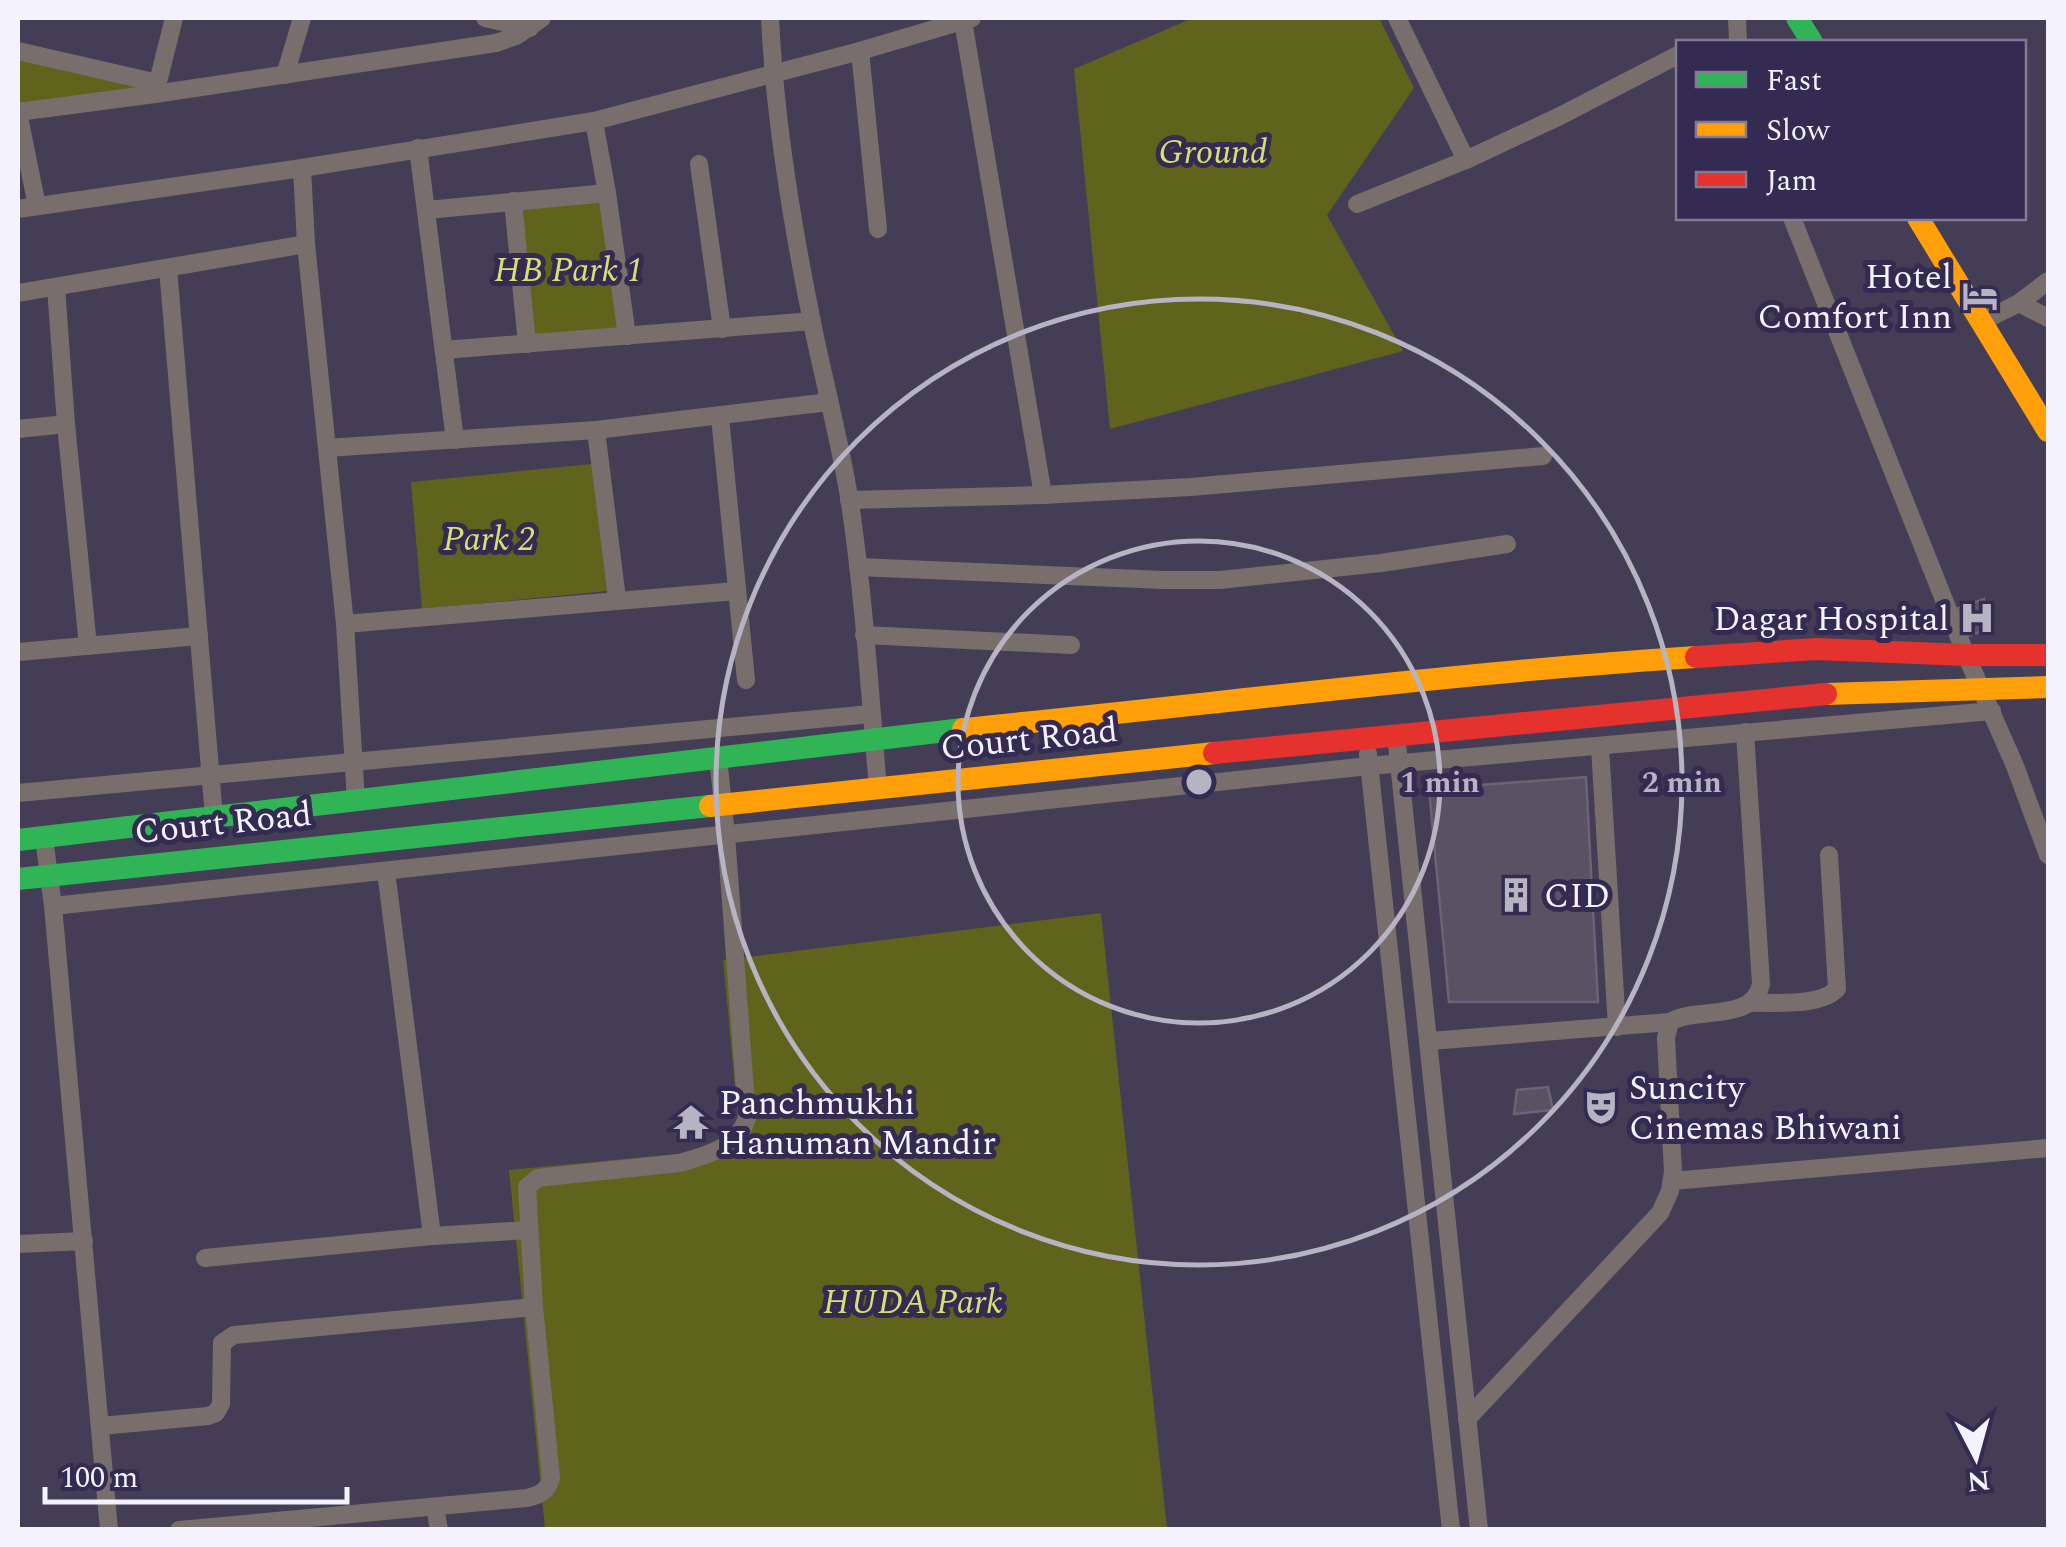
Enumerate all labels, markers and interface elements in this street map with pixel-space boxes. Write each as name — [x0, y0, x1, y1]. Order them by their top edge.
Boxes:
legend — [1676, 40, 2026, 220]
text: Fast — [1766, 58, 1822, 104]
text: Slow — [1766, 108, 1831, 154]
park label: Ground — [1159, 126, 1267, 179]
text: Jam — [1766, 158, 1817, 204]
park label: HB Park 1 — [494, 244, 644, 297]
place label: Hotel Comfort Inn — [1757, 251, 1952, 344]
hotel icon: Hotel Comfort Inn — [1961, 277, 1999, 315]
park label: Park 2 — [443, 513, 535, 566]
place label: Dagar Hospital — [1714, 593, 1949, 646]
hospital icon: Dagar Hospital — [1958, 599, 1996, 637]
street label: Court Road — [938, 704, 1120, 775]
text: 1 min — [1400, 760, 1480, 806]
text: 2 min — [1642, 760, 1722, 806]
centre of rings — [1181, 764, 1217, 800]
street label: Court Road — [132, 788, 314, 859]
place label: CID — [1544, 870, 1610, 923]
building icon: CID — [1497, 876, 1535, 914]
place label: Suncity Cinemas Bhiwani — [1629, 1062, 1902, 1155]
place label: Panchmukhi Hanuman Mandir — [719, 1077, 996, 1170]
theatre icon: Suncity Cinemas Bhiwani — [1582, 1088, 1620, 1126]
temple icon: Panchmukhi Hanuman Mandir — [672, 1103, 710, 1141]
park label: HUDA Park — [823, 1276, 1003, 1329]
north arrow — [1926, 1407, 2026, 1507]
scale bar — [45, 1442, 348, 1504]
text: 100 m — [60, 1455, 138, 1501]
text: N — [1965, 1458, 1992, 1503]

